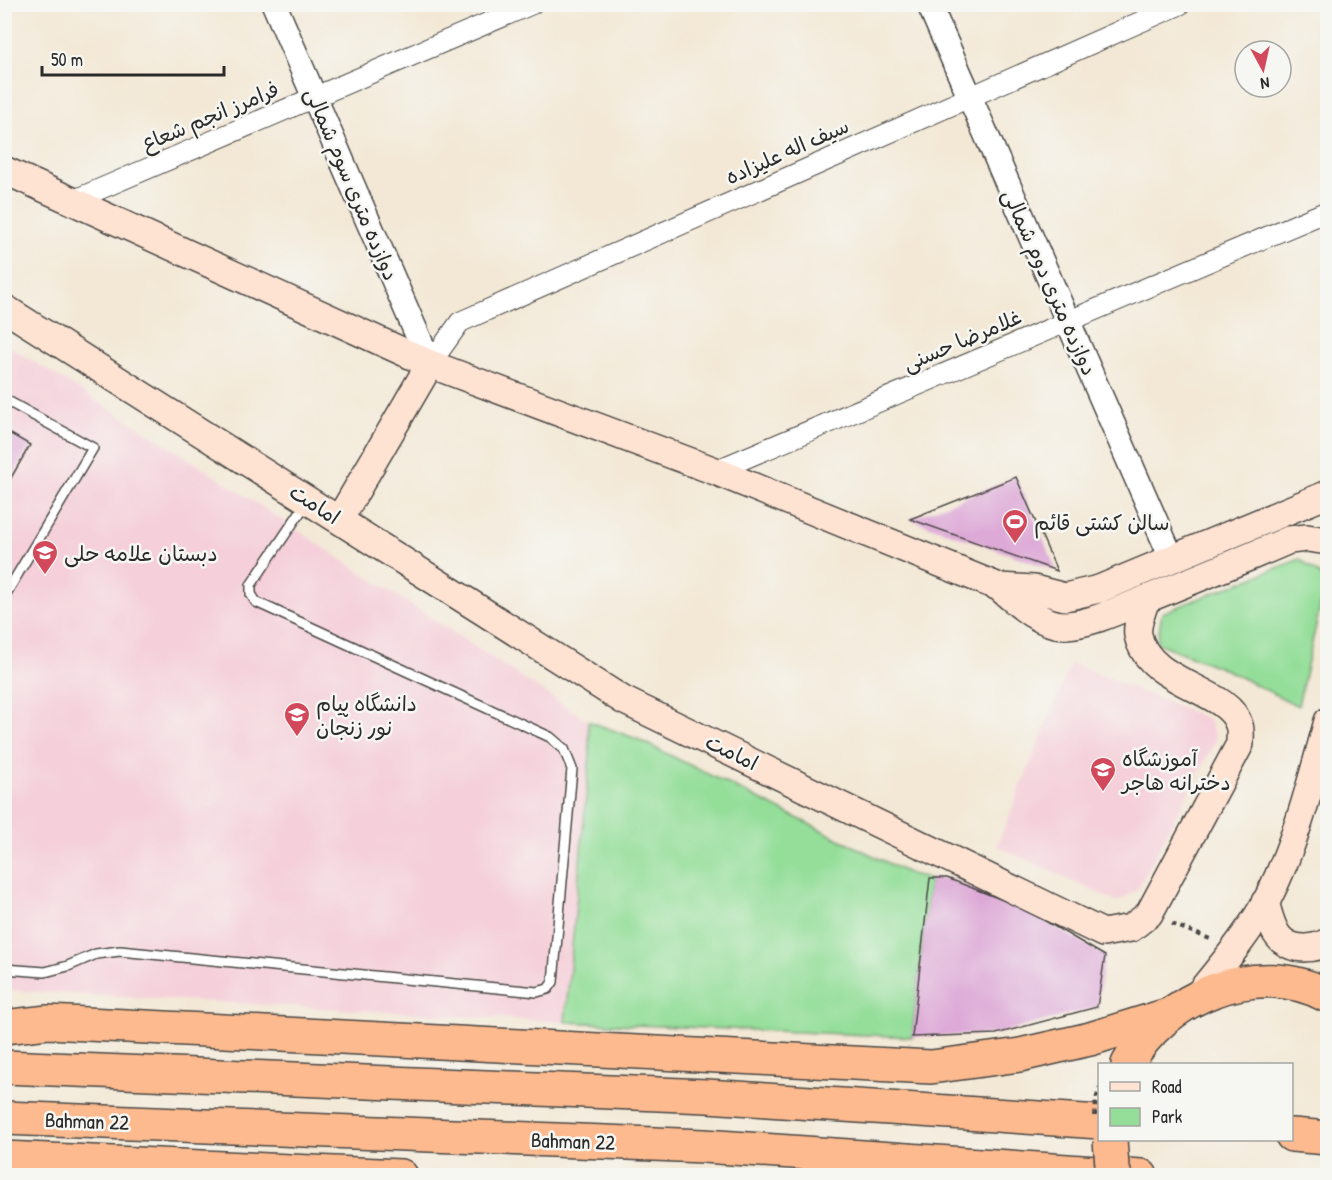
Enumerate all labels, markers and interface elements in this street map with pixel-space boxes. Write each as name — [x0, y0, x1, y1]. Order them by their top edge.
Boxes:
scale bar — [42, 39, 224, 77]
north arrow — [1233, 39, 1293, 99]
text: 50 m — [51, 47, 83, 72]
text: N — [1259, 72, 1271, 95]
street label: فرامرز انجم شعاع — [137, 74, 284, 160]
street label: دوازده متری سوم شمالی — [296, 83, 406, 286]
street label: سیف اله علیزاده — [720, 111, 854, 191]
street label: دوازده متری دوم شمالی — [994, 184, 1104, 381]
street label: غلامرضا حسنی — [898, 302, 1026, 378]
street label: امامت — [284, 477, 346, 531]
sports icon: سالن کشتی قائم — [1000, 507, 1030, 545]
place label: سالن کشتی قائم — [1034, 508, 1169, 539]
school or university icon: دبستان علامه حلی — [30, 538, 60, 576]
place label: دبستان علامه حلی — [64, 539, 218, 568]
place label: دانشگاه پیام نور زنجان — [316, 689, 417, 742]
school or university icon: دانشگاه پیام نور زنجان — [282, 700, 312, 738]
street label: امامت — [701, 727, 763, 777]
place label: آموزشگاه دخترانه هاجر — [1120, 744, 1231, 797]
school or university icon: آموزشگاه دخترانه هاجر — [1088, 755, 1118, 793]
legend — [1098, 1063, 1293, 1141]
text: Road — [1152, 1074, 1182, 1099]
text: Park — [1152, 1104, 1183, 1129]
street label: Bahman 22 — [44, 1105, 130, 1137]
street label: Bahman 22 — [530, 1125, 616, 1157]

